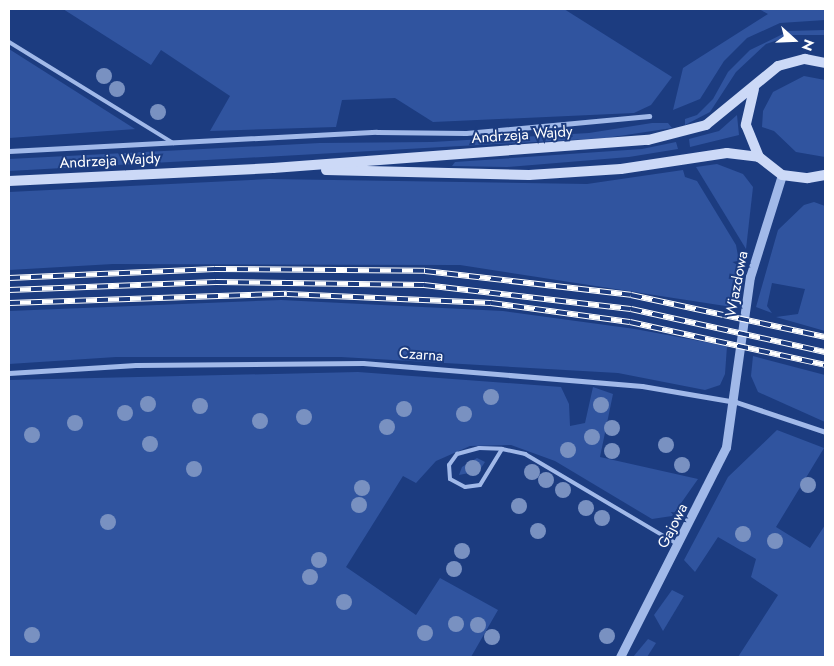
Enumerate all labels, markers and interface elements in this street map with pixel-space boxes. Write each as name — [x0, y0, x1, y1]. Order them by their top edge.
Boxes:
north arrow — [769, 15, 819, 65]
text: N — [797, 36, 819, 54]
street label: Andrzeja Wajdy — [471, 122, 573, 148]
street label: Andrzeja Wajdy — [59, 149, 161, 173]
street label: Wjazdowa — [722, 250, 752, 318]
street label: Czarna — [398, 344, 444, 366]
street label: Gajowa — [654, 501, 692, 551]

